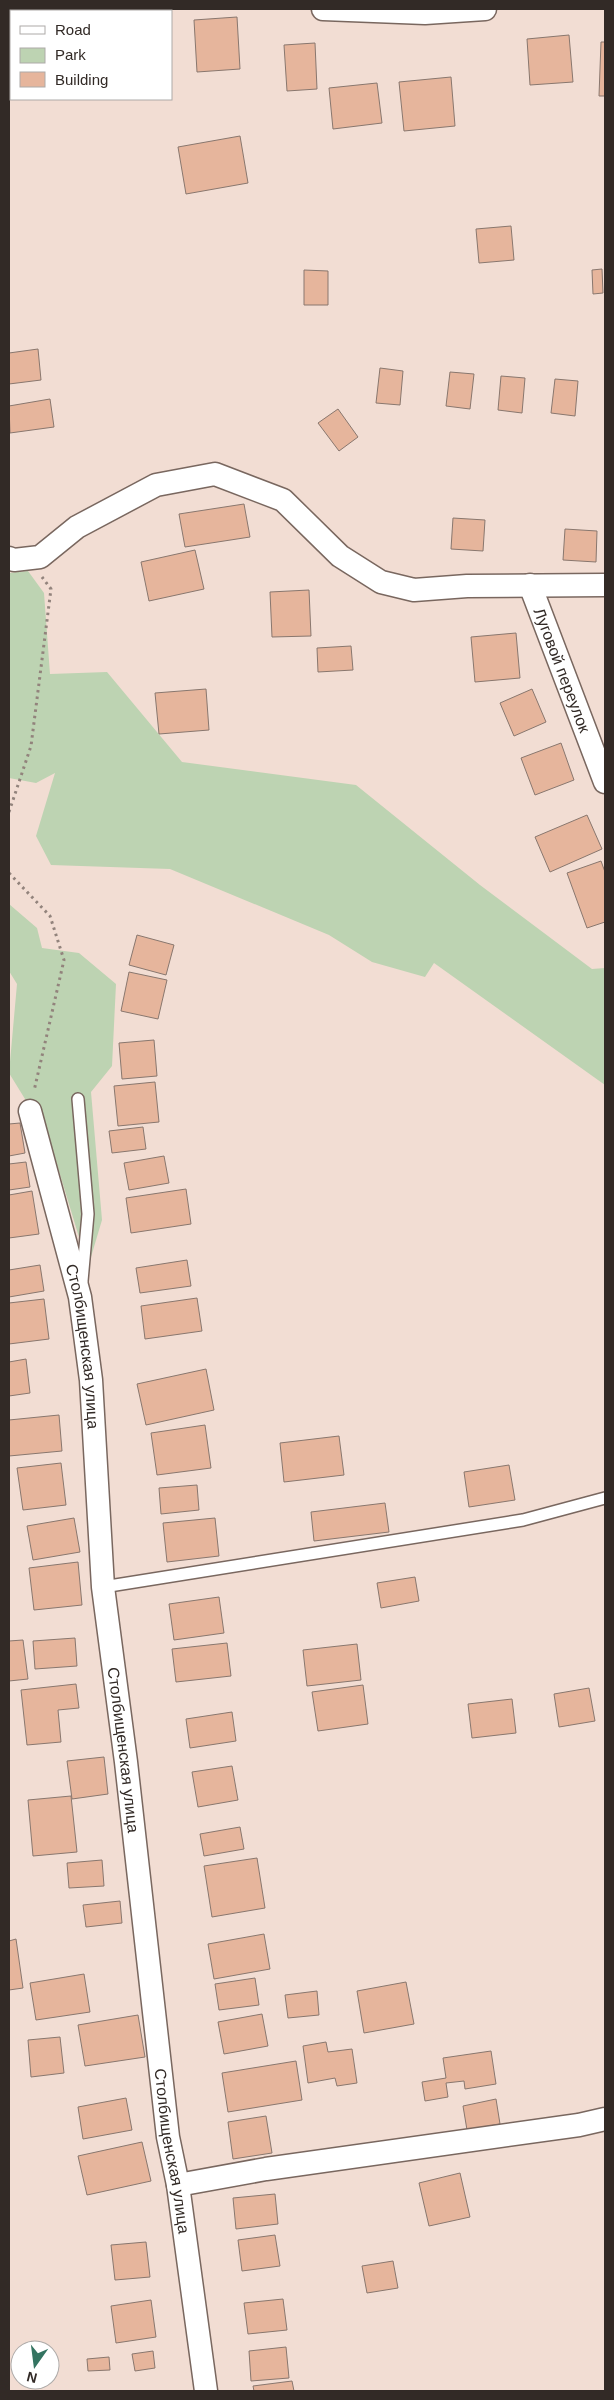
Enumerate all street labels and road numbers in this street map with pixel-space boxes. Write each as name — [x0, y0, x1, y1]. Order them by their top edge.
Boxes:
street label: Луговой переулок — [530, 606, 594, 736]
street label: Столбищенская улица — [62, 1262, 102, 1430]
street label: Столбищенская улица — [105, 1666, 142, 1834]
street label: Столбищенская улица — [151, 2068, 193, 2235]

